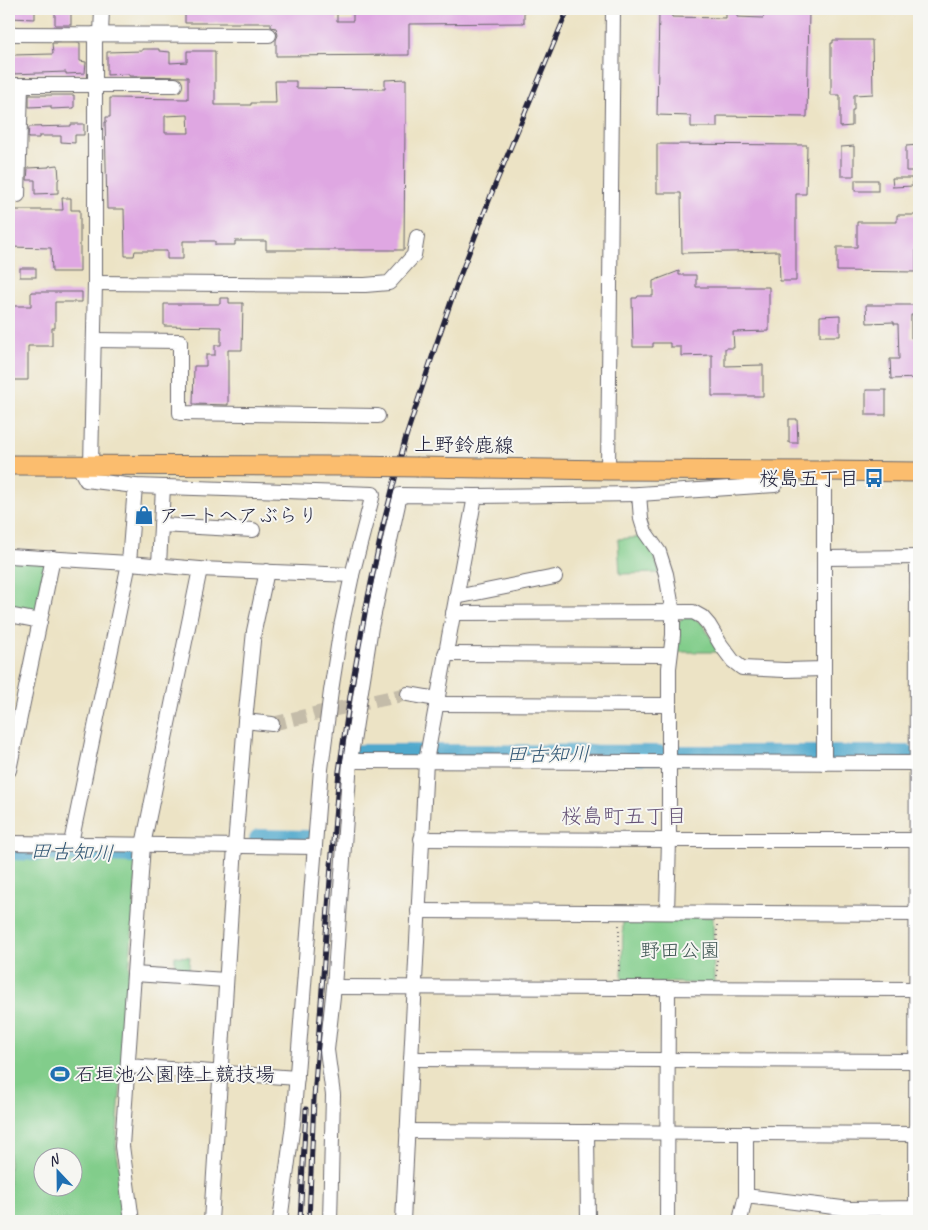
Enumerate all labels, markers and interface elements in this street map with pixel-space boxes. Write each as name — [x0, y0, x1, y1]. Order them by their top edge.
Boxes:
street label: 上野鈴鹿線 — [414, 432, 514, 458]
place label: 桜島五丁目 — [759, 466, 859, 491]
bus stop icon: 桜島五丁目 — [863, 467, 885, 489]
place label: アートヘアぶらり — [159, 503, 318, 528]
shop icon: アートヘアぶらり — [133, 504, 155, 526]
water label: 田古知川 — [506, 741, 590, 767]
district label: 桜島町五丁目 — [561, 803, 687, 829]
water label: 田古知川 — [30, 838, 114, 866]
park label: 野田公園 — [640, 938, 720, 963]
place label: 石垣池公園陸上競技場 — [75, 1062, 275, 1087]
sports icon: 石垣池公園陸上競技場 — [49, 1063, 71, 1085]
north arrow — [32, 1148, 82, 1198]
text: N — [46, 1150, 63, 1170]

